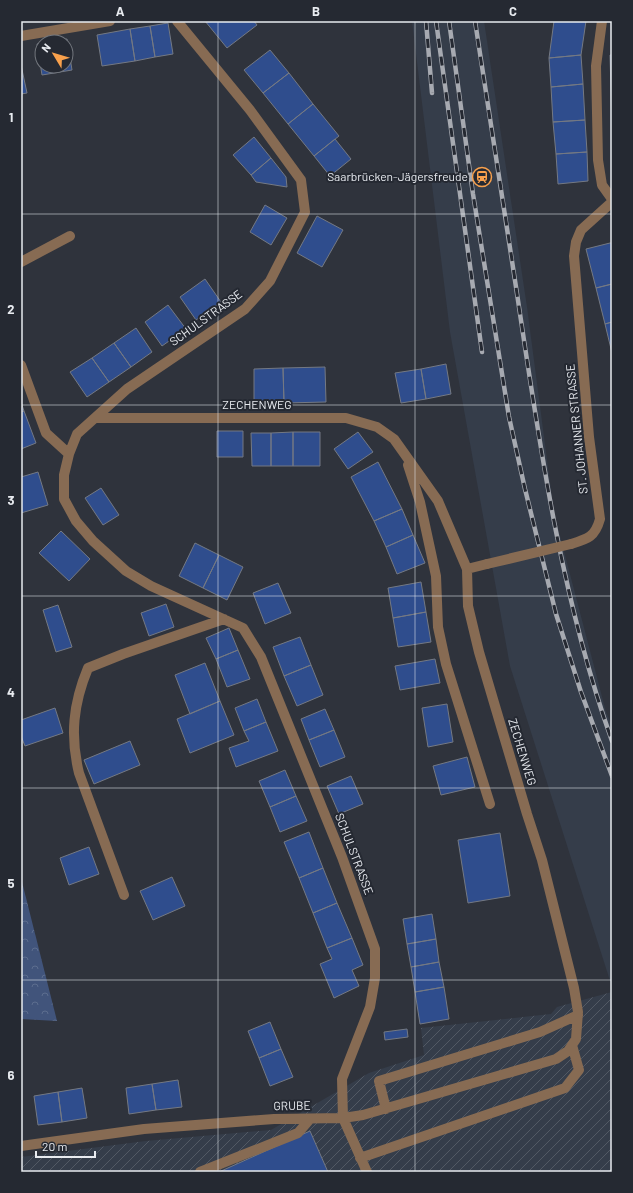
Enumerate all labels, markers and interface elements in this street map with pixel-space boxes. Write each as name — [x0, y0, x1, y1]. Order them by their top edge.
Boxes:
text: A — [116, 3, 125, 19]
text: B — [312, 3, 320, 19]
text: C — [509, 3, 517, 19]
north arrow — [34, 34, 74, 74]
text: N — [38, 41, 53, 54]
text: 1 — [9, 109, 13, 125]
station icon: Saarbrücken-Jägersfreude — [471, 166, 493, 188]
place label: Saarbrücken-Jägersfreude — [327, 169, 468, 183]
street label: SCHULSTRASSE — [166, 286, 244, 348]
text: 2 — [7, 301, 15, 317]
street label: ST. JOHANNER STRASSE — [562, 363, 590, 495]
street label: ZECHENWEG — [222, 397, 292, 411]
text: 3 — [7, 492, 15, 508]
text: 4 — [7, 684, 15, 700]
street label: ZECHENWEG — [506, 717, 540, 787]
street label: SCHULSTRASSE — [333, 811, 377, 896]
text: 5 — [7, 875, 15, 891]
text: 6 — [8, 1067, 15, 1083]
street label: GRUBE — [273, 1098, 311, 1112]
scale bar — [36, 1133, 95, 1159]
text: 20 m — [42, 1139, 68, 1153]

